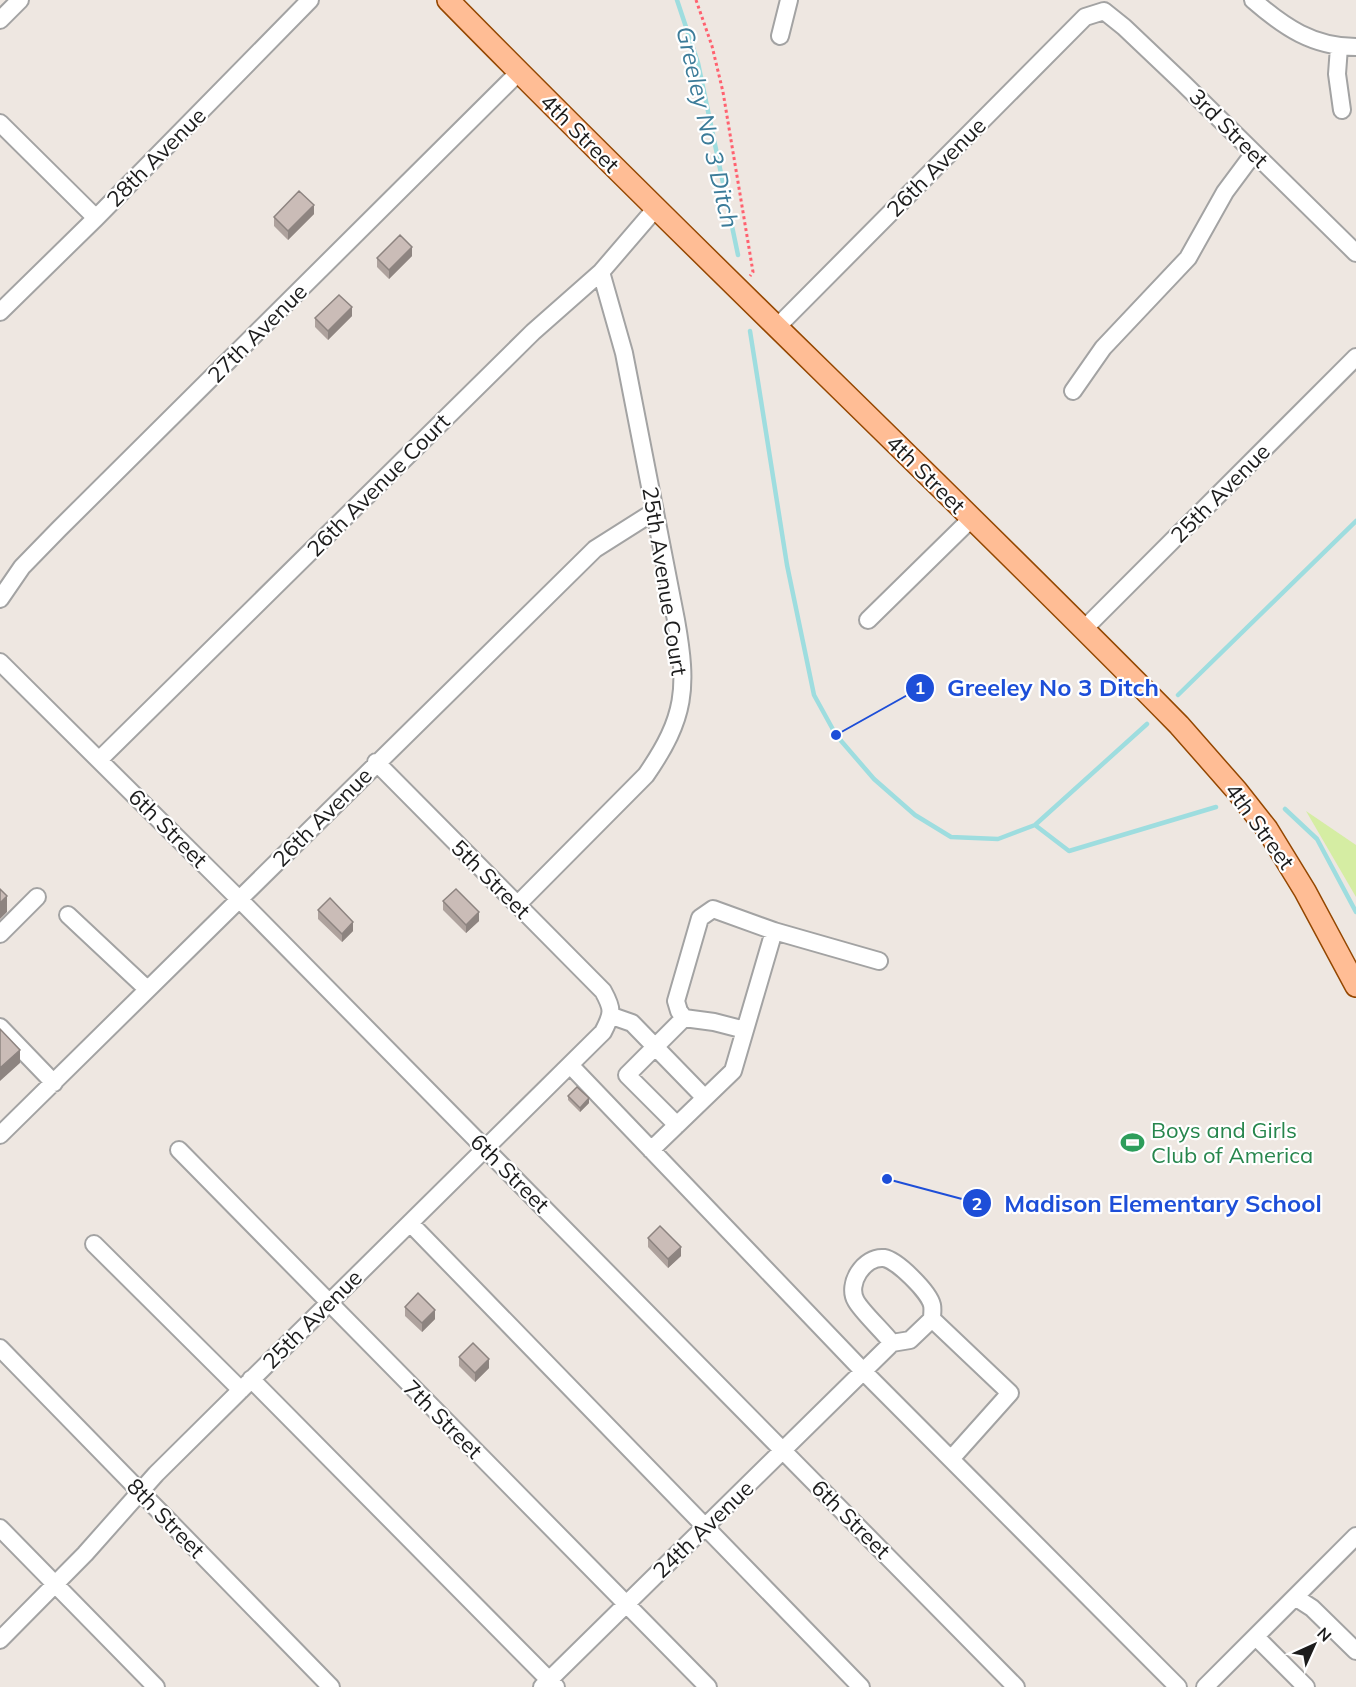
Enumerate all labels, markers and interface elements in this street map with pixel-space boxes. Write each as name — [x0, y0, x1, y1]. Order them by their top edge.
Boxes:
water label: Greeley No 3 Ditch — [670, 23, 746, 231]
street label: 3rd Street — [1183, 82, 1275, 174]
street label: 4th Street — [535, 88, 626, 179]
street label: 28th Avenue — [100, 101, 212, 213]
street label: 26th Avenue — [880, 111, 992, 223]
street label: 27th Avenue — [201, 277, 313, 389]
street label: 26th Avenue Court — [301, 407, 456, 562]
street label: 4th Street — [881, 429, 972, 520]
street label: 25th Avenue — [1164, 437, 1276, 549]
street label: 25th Avenue Court — [636, 485, 694, 678]
callout: Greeley No 3 Ditch — [905, 667, 1171, 709]
text: Greeley No 3 Ditch — [947, 672, 1159, 702]
text: 1 — [915, 676, 925, 699]
street label: 26th Avenue — [266, 761, 378, 873]
street label: 4th Street — [1219, 777, 1301, 875]
street label: 6th Street — [123, 783, 214, 874]
street label: 5th Street — [446, 834, 537, 925]
place label: Boys and Girls Club of America — [1151, 1116, 1313, 1169]
street label: 6th Street — [465, 1128, 556, 1219]
sports icon: Boys and Girls Club of America — [1120, 1130, 1146, 1156]
callout: Madison Elementary School — [962, 1182, 1333, 1224]
text: Madison Elementary School — [1004, 1188, 1322, 1218]
text: 2 — [972, 1192, 982, 1215]
street label: 25th Avenue — [256, 1263, 368, 1375]
street label: 7th Street — [398, 1374, 489, 1465]
street label: 8th Street — [121, 1472, 211, 1564]
street label: 24th Avenue — [647, 1474, 759, 1584]
street label: 6th Street — [806, 1474, 897, 1565]
north arrow — [1284, 1615, 1344, 1675]
text: N — [1313, 1623, 1336, 1646]

